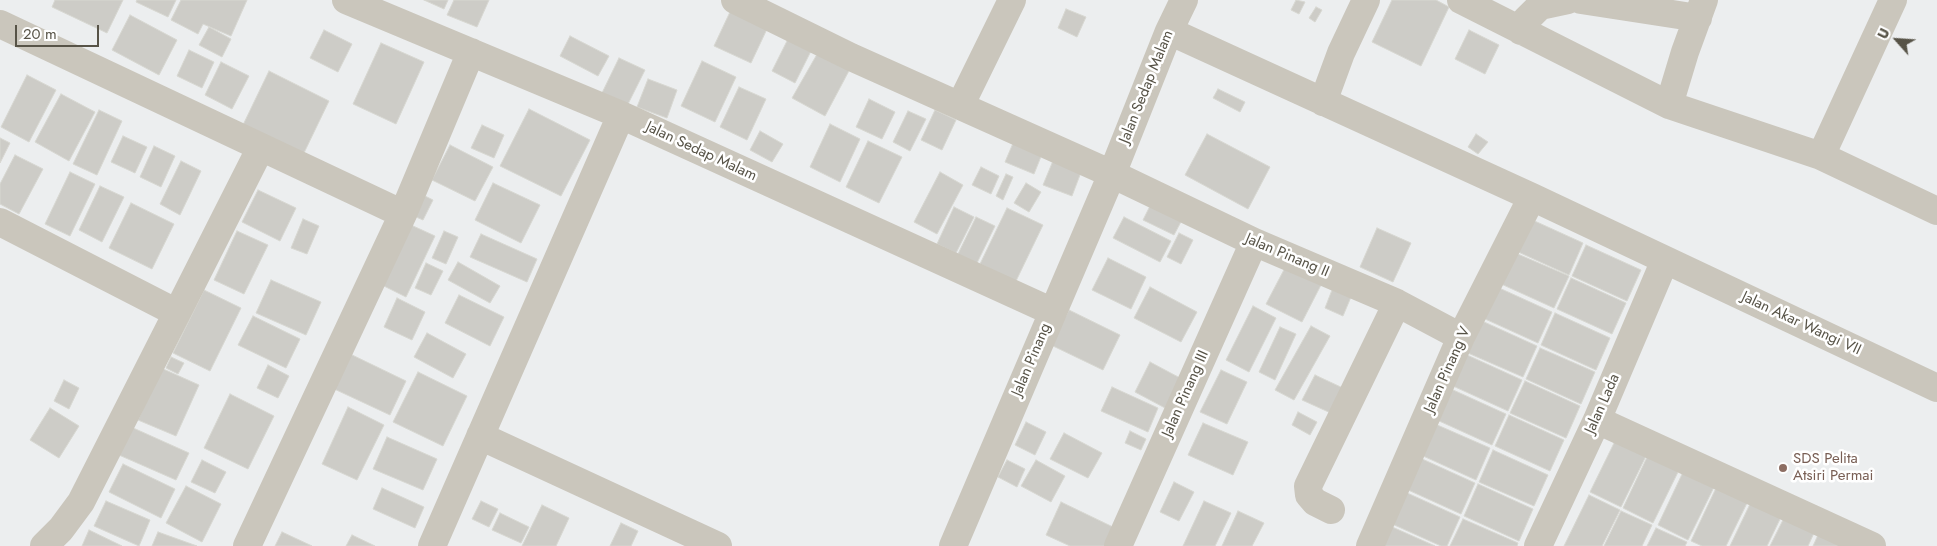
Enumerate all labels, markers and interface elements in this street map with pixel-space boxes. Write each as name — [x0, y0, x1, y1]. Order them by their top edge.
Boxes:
scale bar — [18, 15, 101, 47]
north arrow — [1872, 15, 1922, 65]
text: 20 m — [23, 23, 57, 45]
text: U — [1872, 25, 1895, 42]
street label: Jalan Sedap Malam — [1116, 28, 1178, 146]
street label: Jalan Sedap Malam — [643, 118, 759, 186]
street label: Jalan Pinang II — [1242, 230, 1332, 282]
street label: Jalan Akar Wangi VII — [1738, 288, 1864, 360]
street label: Jalan Pinang — [1009, 321, 1055, 399]
street label: Jalan Pinang V — [1421, 324, 1475, 416]
street label: Jalan Pinang III — [1159, 348, 1213, 440]
street label: Jalan Lada — [1582, 371, 1624, 437]
place label: SDS Pelita Atsiri Permai — [1793, 450, 1873, 485]
marker: SDS Pelita Atsiri Permai — [1777, 462, 1789, 474]

